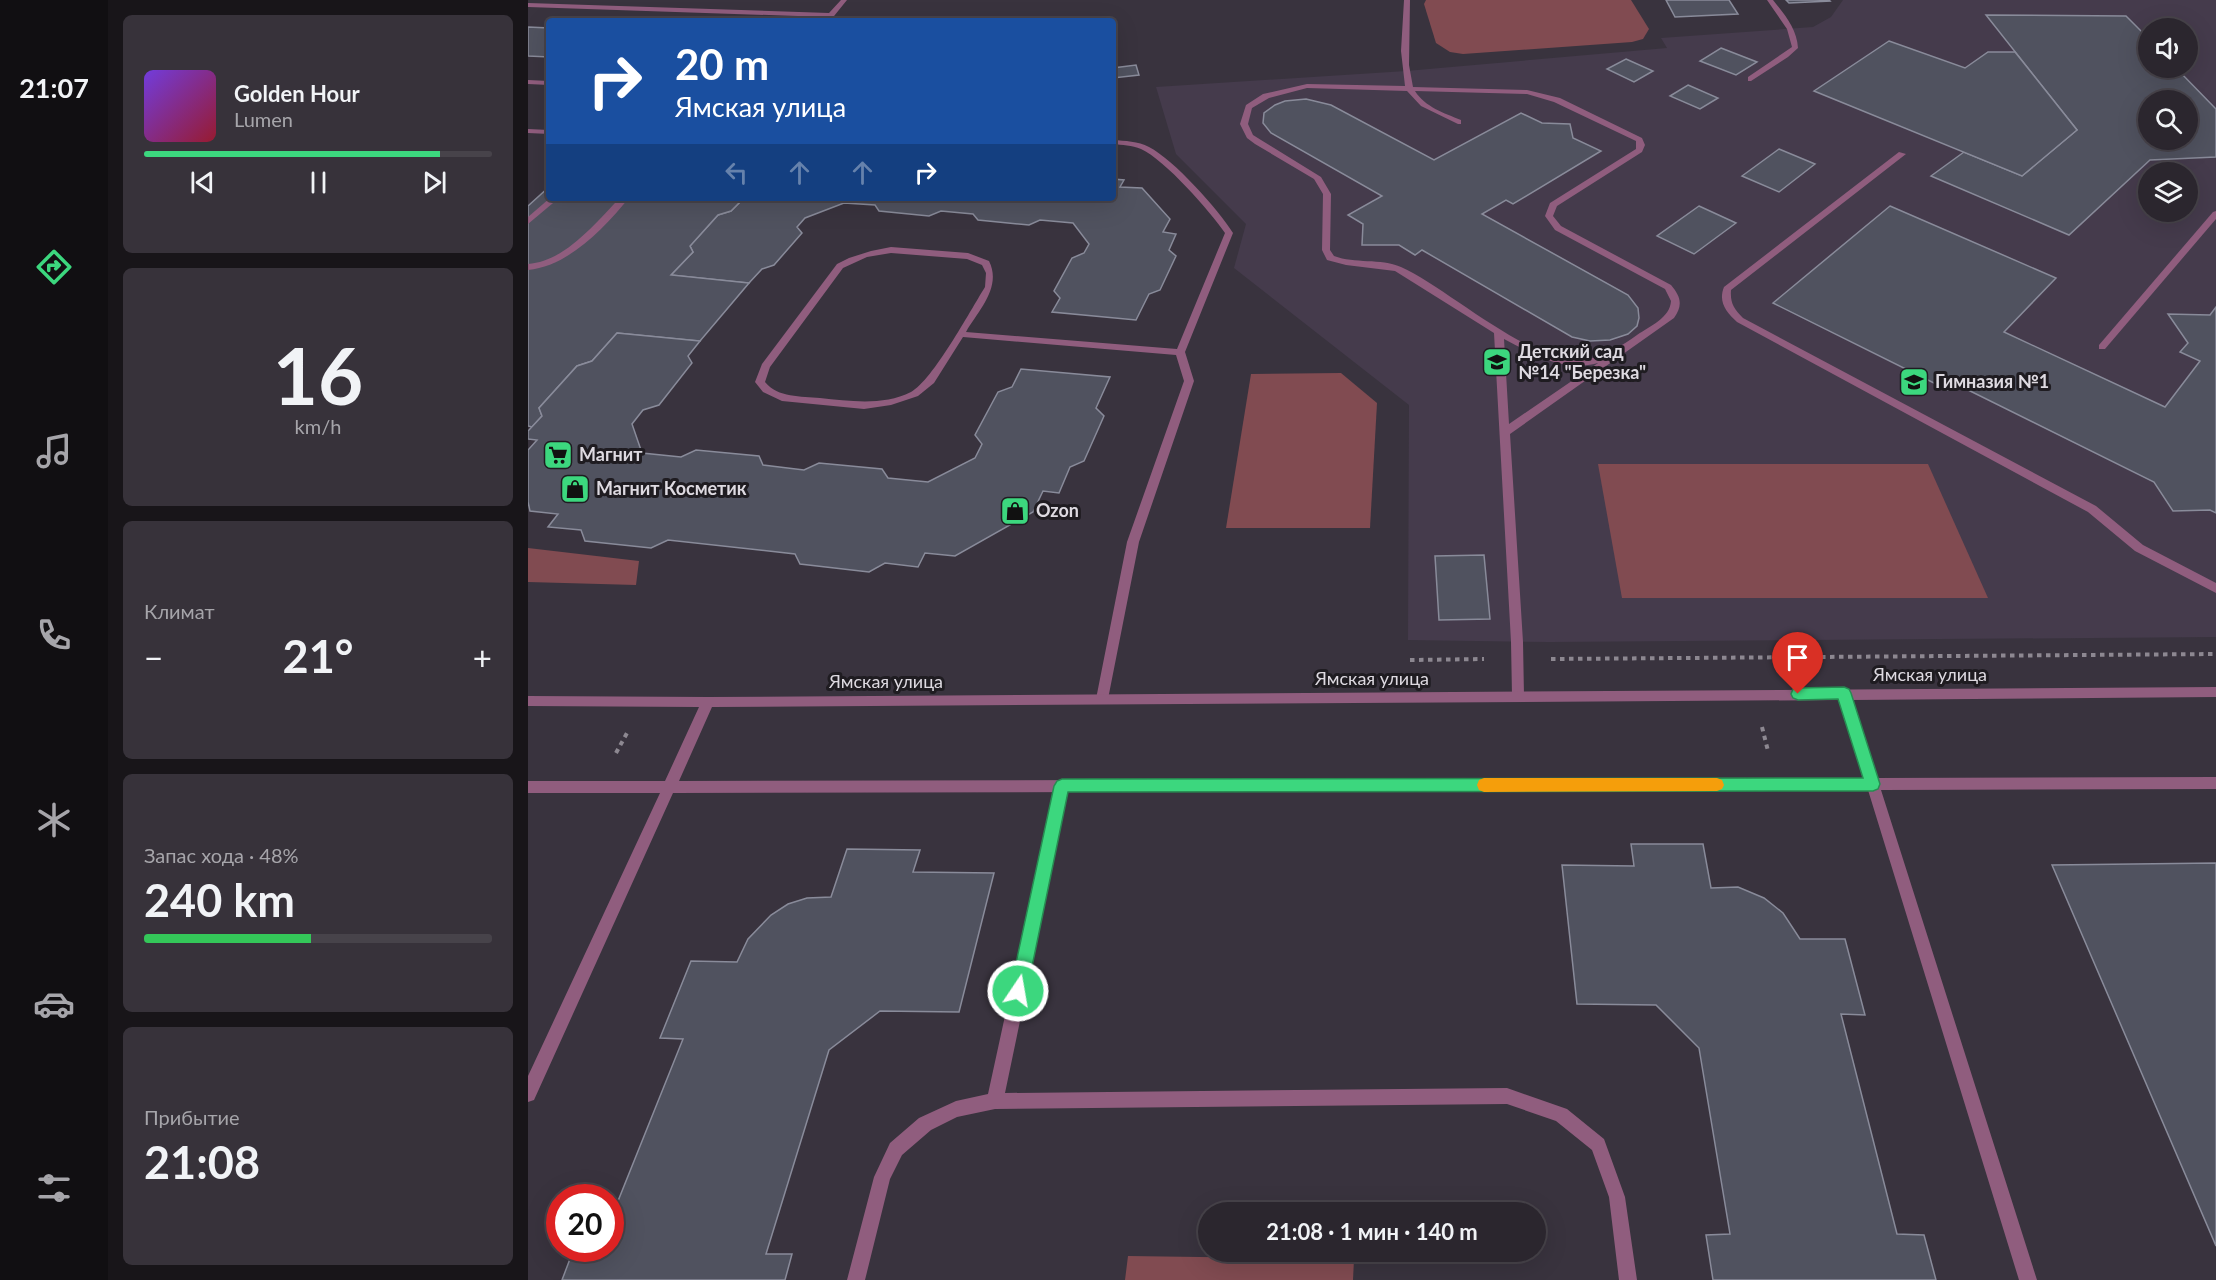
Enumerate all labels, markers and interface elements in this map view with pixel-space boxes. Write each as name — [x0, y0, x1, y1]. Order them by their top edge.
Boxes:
map controls — [2138, 18, 2198, 222]
button: sound — [2138, 18, 2198, 78]
text: 20 m — [675, 39, 769, 89]
icon: right — [576, 42, 654, 120]
text: 21:07 — [19, 71, 89, 104]
text: Golden Hour — [234, 80, 360, 107]
text: Ямская улица — [675, 90, 846, 123]
button: search — [2138, 90, 2198, 150]
text: Lumen — [234, 107, 293, 131]
icon: left — [720, 156, 753, 189]
icon: ahead — [783, 156, 816, 189]
icon: ahead — [846, 156, 879, 189]
icon: right — [909, 156, 942, 189]
button: layers — [2138, 162, 2198, 222]
icon: previous — [186, 166, 219, 199]
icon: pause — [302, 166, 335, 199]
icon: next — [418, 166, 451, 199]
icon: directions — [33, 246, 75, 288]
text: 16 — [273, 328, 363, 422]
place label: Детский сад №14 "Березка" — [1518, 340, 1646, 383]
school or university icon: Детский сад №14 "Березка" — [1481, 346, 1513, 378]
school or university icon: Гимназия №1 — [1898, 366, 1930, 398]
place label: Гимназия №1 — [1935, 370, 2049, 392]
text: km/h — [295, 414, 341, 438]
icon: music — [33, 430, 75, 472]
supermarket icon: Магнит — [542, 439, 574, 471]
place label: Магнит — [579, 443, 643, 465]
shop icon: Магнит Косметик — [559, 473, 591, 505]
place label: Магнит Косметик — [596, 477, 747, 499]
shop icon: Ozon — [999, 495, 1031, 527]
place label: Ozon — [1036, 499, 1079, 521]
text: Климат — [144, 599, 215, 623]
icon: phone — [33, 614, 75, 656]
text: 21° — [283, 629, 353, 683]
pin — [1772, 632, 1823, 694]
text: − — [144, 637, 163, 677]
text: + — [473, 637, 492, 677]
icon: arrive — [1781, 641, 1814, 674]
street label: Ямская улица — [1872, 663, 1987, 685]
street label: Ямская улица — [1314, 667, 1429, 689]
street label: Ямская улица — [828, 670, 943, 692]
icon: climate — [33, 799, 75, 841]
text: Запас хода · 48% — [144, 843, 299, 867]
text: 240 km — [144, 873, 295, 927]
position arrow — [986, 959, 1050, 1023]
icon: car — [33, 983, 75, 1025]
text: Прибытие — [144, 1105, 240, 1129]
text: 21:08 — [144, 1135, 260, 1189]
icon: filters — [33, 1167, 75, 1209]
speed limit sign: 20 — [546, 1184, 624, 1262]
text: 21:08 · 1 мин · 140 m — [1266, 1218, 1478, 1245]

